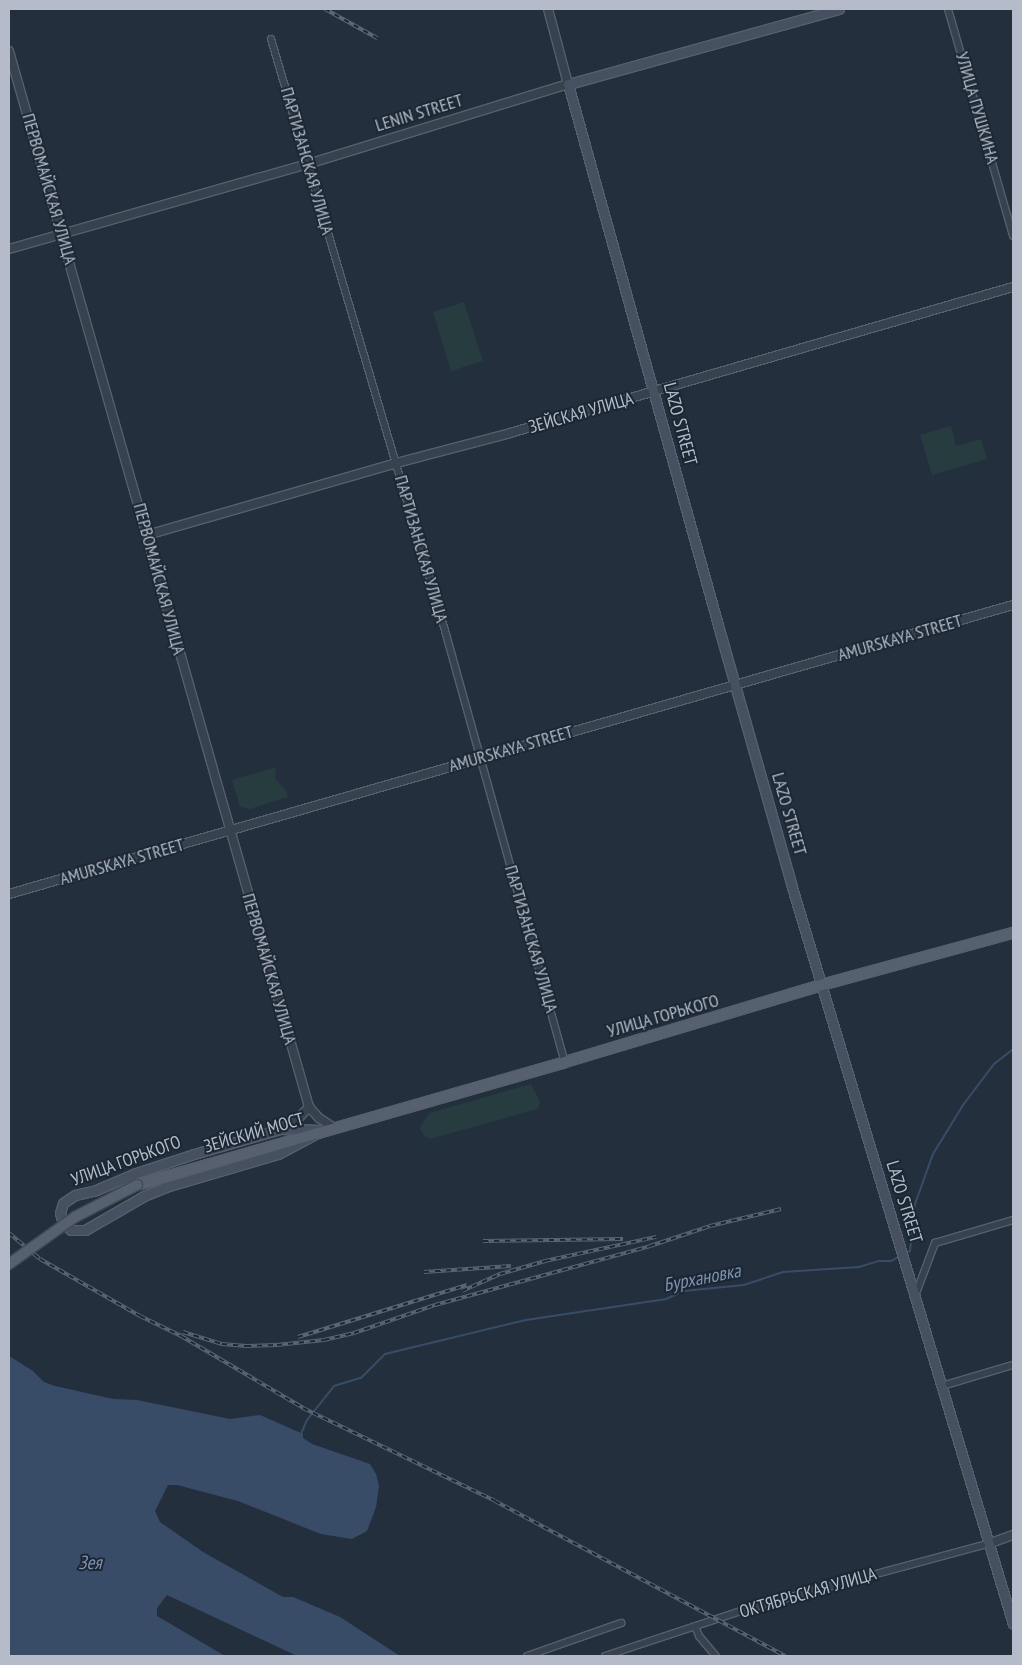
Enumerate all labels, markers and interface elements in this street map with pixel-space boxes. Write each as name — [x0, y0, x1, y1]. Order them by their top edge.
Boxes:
street label: УЛИЦА ПУШКИНА — [951, 49, 1003, 167]
street label: ПАРТИЗАНСКАЯ УЛИЦА — [276, 85, 338, 237]
street label: LENIN STREET — [373, 89, 465, 137]
street label: ПЕРВОМАЙСКАЯ УЛИЦА — [17, 111, 81, 267]
street label: LAZO STREET — [659, 380, 701, 468]
street label: ЗЕЙСКАЯ УЛИЦА — [526, 388, 636, 438]
street label: ПАРТИЗАНСКАЯ УЛИЦА — [390, 473, 452, 625]
street label: ПЕРВОМАЙСКАЯ УЛИЦА — [128, 501, 190, 657]
street label: AMURSKAYA STREET — [835, 610, 965, 666]
street label: AMURSKAYA STREET — [446, 721, 576, 777]
street label: LAZO STREET — [767, 770, 811, 858]
street label: AMURSKAYA STREET — [57, 834, 187, 890]
street label: ПАРТИЗАНСКАЯ УЛИЦА — [500, 863, 562, 1015]
street label: ПЕРВОМАЙСКАЯ УЛИЦА — [237, 891, 301, 1047]
street label: УЛИЦА ГОРЬКОГО — [604, 990, 722, 1042]
street label: ЗЕЙСКИЙ МОСТ — [202, 1108, 306, 1158]
street label: УЛИЦА ГОРЬКОГО — [68, 1131, 184, 1191]
street label: LAZO STREET — [881, 1158, 927, 1246]
water label: Бурхановка — [662, 1259, 742, 1297]
water label: Зея — [78, 1552, 102, 1574]
street label: ОКТЯБРЬСКАЯ УЛИЦА — [737, 1563, 879, 1623]

